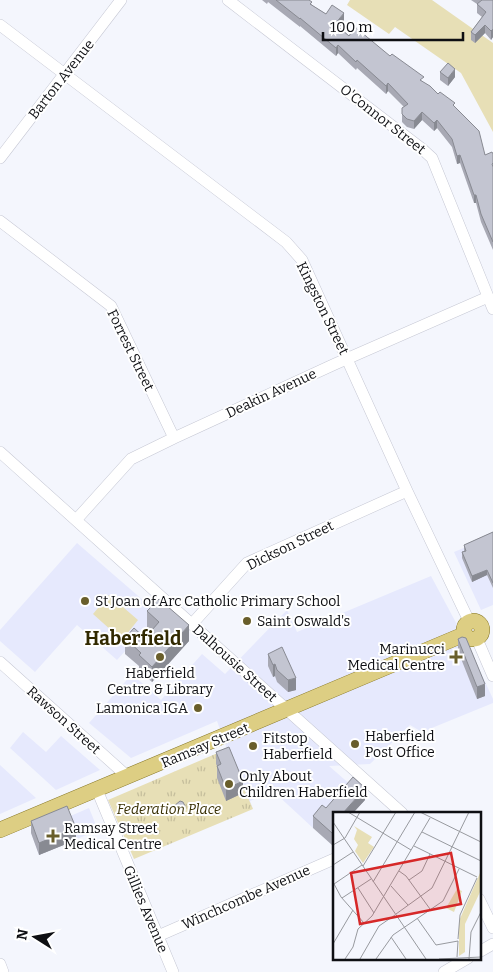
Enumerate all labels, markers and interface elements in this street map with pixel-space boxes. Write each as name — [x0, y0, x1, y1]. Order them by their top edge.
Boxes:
scale bar — [323, 10, 463, 42]
text: 100 m — [330, 18, 373, 36]
street label: Barton Avenue — [25, 36, 98, 123]
street label: O'Connor Street — [336, 81, 429, 158]
street label: Kingston Street — [293, 259, 352, 357]
street label: Forrest Street — [103, 307, 158, 394]
street label: Deakin Avenue — [223, 365, 319, 422]
street label: Dickson Street — [244, 517, 336, 574]
place label: St Joan of Arc Catholic Primary School — [95, 593, 340, 610]
marker: St Joan of Arc Catholic Primary School — [79, 595, 91, 607]
place label: Saint Oswald's — [257, 613, 350, 630]
marker: Saint Oswald's — [241, 615, 253, 627]
street label: Dalhousie Street — [189, 621, 280, 706]
district label: Haberfield — [85, 627, 182, 650]
place label: Marinucci Medical Centre — [347, 641, 445, 674]
marker: Marinucci Medical Centre — [449, 650, 463, 664]
marker: Haberfield Centre & Library — [154, 651, 166, 663]
place label: Haberfield Centre & Library — [107, 665, 214, 698]
street label: Rawson Street — [23, 683, 104, 758]
place label: Lamonica IGA — [96, 700, 188, 717]
marker: Lamonica IGA — [192, 702, 204, 714]
street label: Ramsay Street — [159, 719, 252, 772]
place label: Haberfield Post Office — [365, 728, 435, 761]
place label: Fitstop Haberfield — [263, 730, 333, 763]
marker: Haberfield Post Office — [349, 738, 361, 750]
marker: Fitstop Haberfield — [247, 740, 259, 752]
place label: Only About Children Haberfield — [239, 768, 368, 801]
marker: Only About Children Haberfield — [223, 778, 235, 790]
park label: Federation Place — [117, 801, 221, 818]
inset map — [333, 812, 480, 960]
place label: Ramsay Street Medical Centre — [64, 820, 162, 853]
marker: Ramsay Street Medical Centre — [46, 829, 60, 843]
street label: Winchcombe Avenue — [179, 862, 313, 933]
street label: Gillies Avenue — [120, 863, 172, 955]
north arrow — [10, 912, 60, 962]
text: N — [13, 928, 32, 942]

